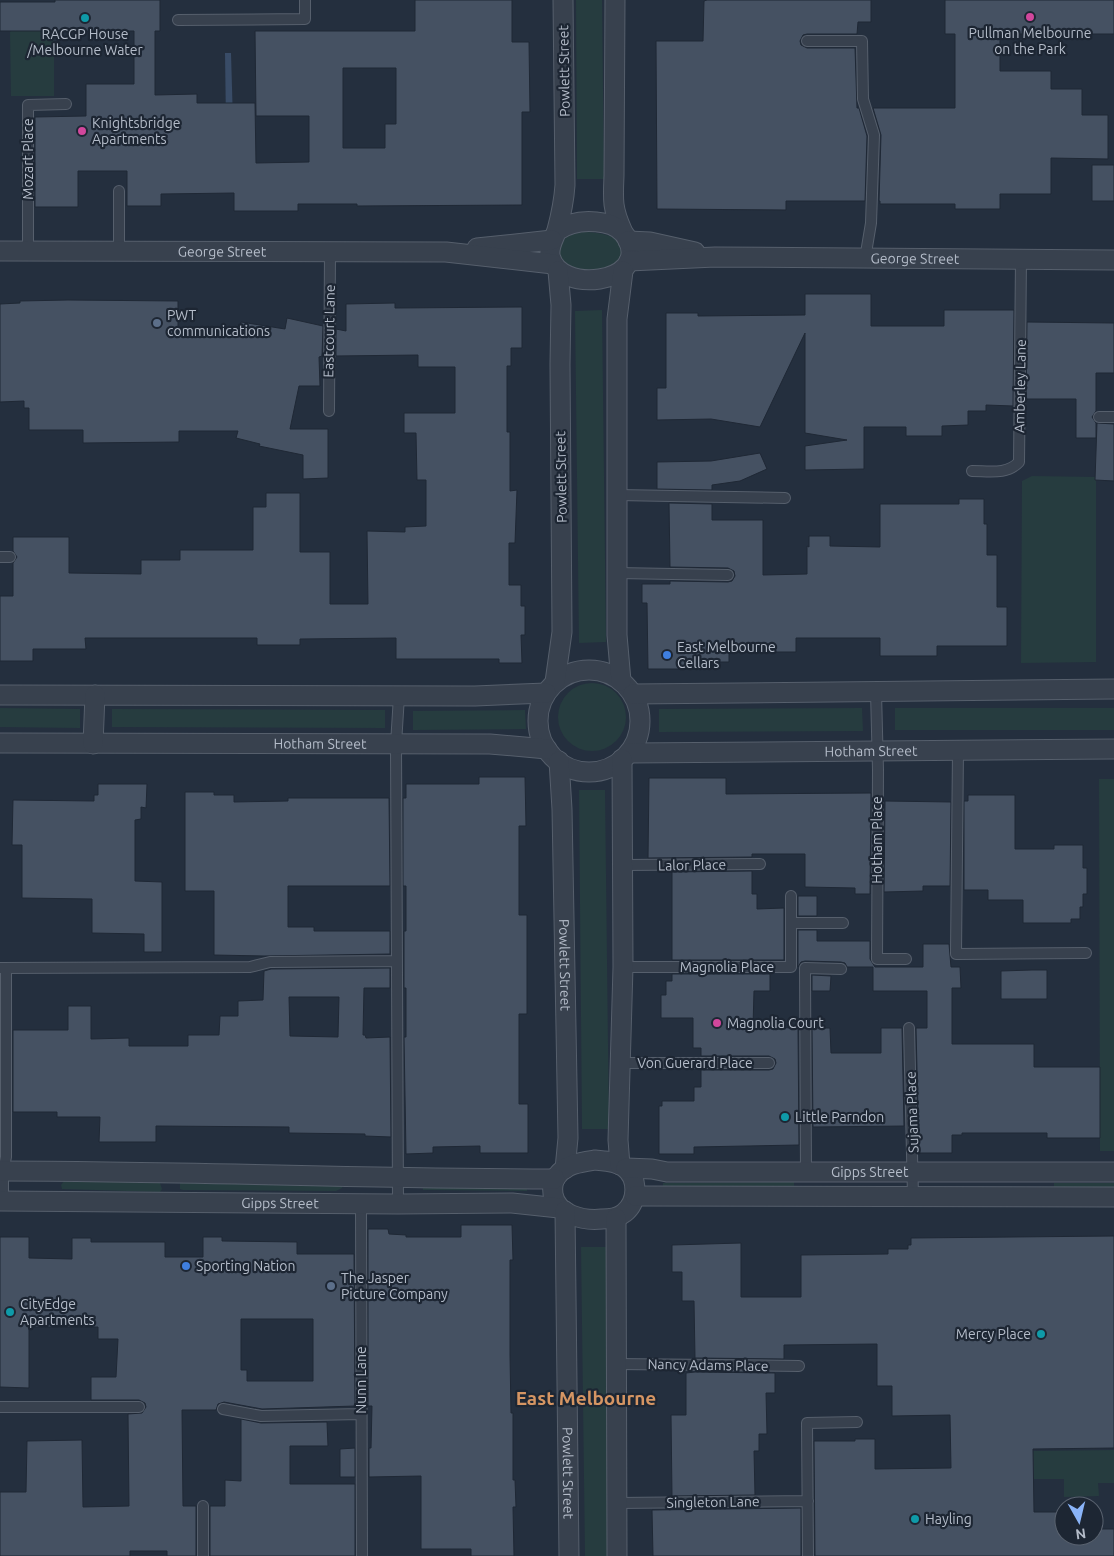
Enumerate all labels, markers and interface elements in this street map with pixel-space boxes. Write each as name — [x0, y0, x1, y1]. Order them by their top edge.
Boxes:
marker: Pullman Melbourne on the Park — [1024, 11, 1036, 23]
marker: RACGP House /Melbourne Water — [79, 12, 91, 24]
street label: Powlett Street — [555, 24, 573, 117]
place label: Pullman Melbourne on the Park — [968, 25, 1092, 57]
place label: RACGP House /Melbourne Water — [26, 26, 144, 58]
place label: Knightsbridge Apartments — [92, 115, 180, 147]
street label: Mozart Place — [20, 118, 36, 200]
marker: Knightsbridge Apartments — [76, 125, 88, 137]
street label: George Street — [178, 243, 267, 260]
street label: George Street — [870, 250, 960, 267]
street label: Eastcourt Lane — [320, 284, 338, 378]
place label: PWT communications — [167, 307, 270, 339]
marker: PWT communications — [151, 317, 163, 329]
street label: Amberley Lane — [1011, 339, 1029, 433]
street label: Powlett Street — [552, 430, 570, 523]
place label: East Melbourne Cellars — [677, 639, 776, 671]
marker: East Melbourne Cellars — [661, 649, 673, 661]
street label: Hotham Street — [273, 736, 367, 752]
street label: Hotham Street — [824, 743, 918, 759]
street label: Hotham Place — [869, 796, 885, 884]
street label: Lalor Place — [658, 856, 726, 874]
street label: Powlett Street — [556, 919, 574, 1012]
street label: Magnolia Place — [680, 959, 774, 975]
place label: Magnolia Court — [727, 1015, 824, 1031]
marker: Magnolia Court — [711, 1017, 723, 1029]
street label: Von Guerard Place — [637, 1055, 753, 1071]
street label: Sujama Place — [903, 1071, 921, 1153]
place label: Little Parndon — [795, 1109, 884, 1125]
marker: Little Parndon — [779, 1111, 791, 1123]
street label: Gipps Street — [831, 1164, 909, 1180]
street label: Gipps Street — [241, 1195, 319, 1211]
place label: Sporting Nation — [196, 1258, 295, 1274]
marker: Sporting Nation — [180, 1260, 192, 1272]
place label: The Jasper Picture Company — [341, 1270, 448, 1302]
marker: The Jasper Picture Company — [325, 1280, 337, 1292]
place label: CityEdge Apartments — [20, 1296, 95, 1328]
marker: CityEdge Apartments — [4, 1306, 16, 1318]
place label: Mercy Place — [956, 1326, 1031, 1342]
marker: Mercy Place — [1035, 1328, 1047, 1340]
street label: Nunn Lane — [353, 1346, 369, 1414]
street label: Nancy Adams Place — [647, 1356, 769, 1374]
district label: East Melbourne — [516, 1387, 656, 1409]
street label: Powlett Street — [560, 1427, 577, 1520]
street label: Singleton Lane — [666, 1493, 760, 1511]
north arrow — [1054, 1496, 1104, 1546]
place label: Hayling — [925, 1511, 972, 1527]
marker: Hayling — [909, 1513, 921, 1525]
text: N — [1075, 1525, 1087, 1543]

